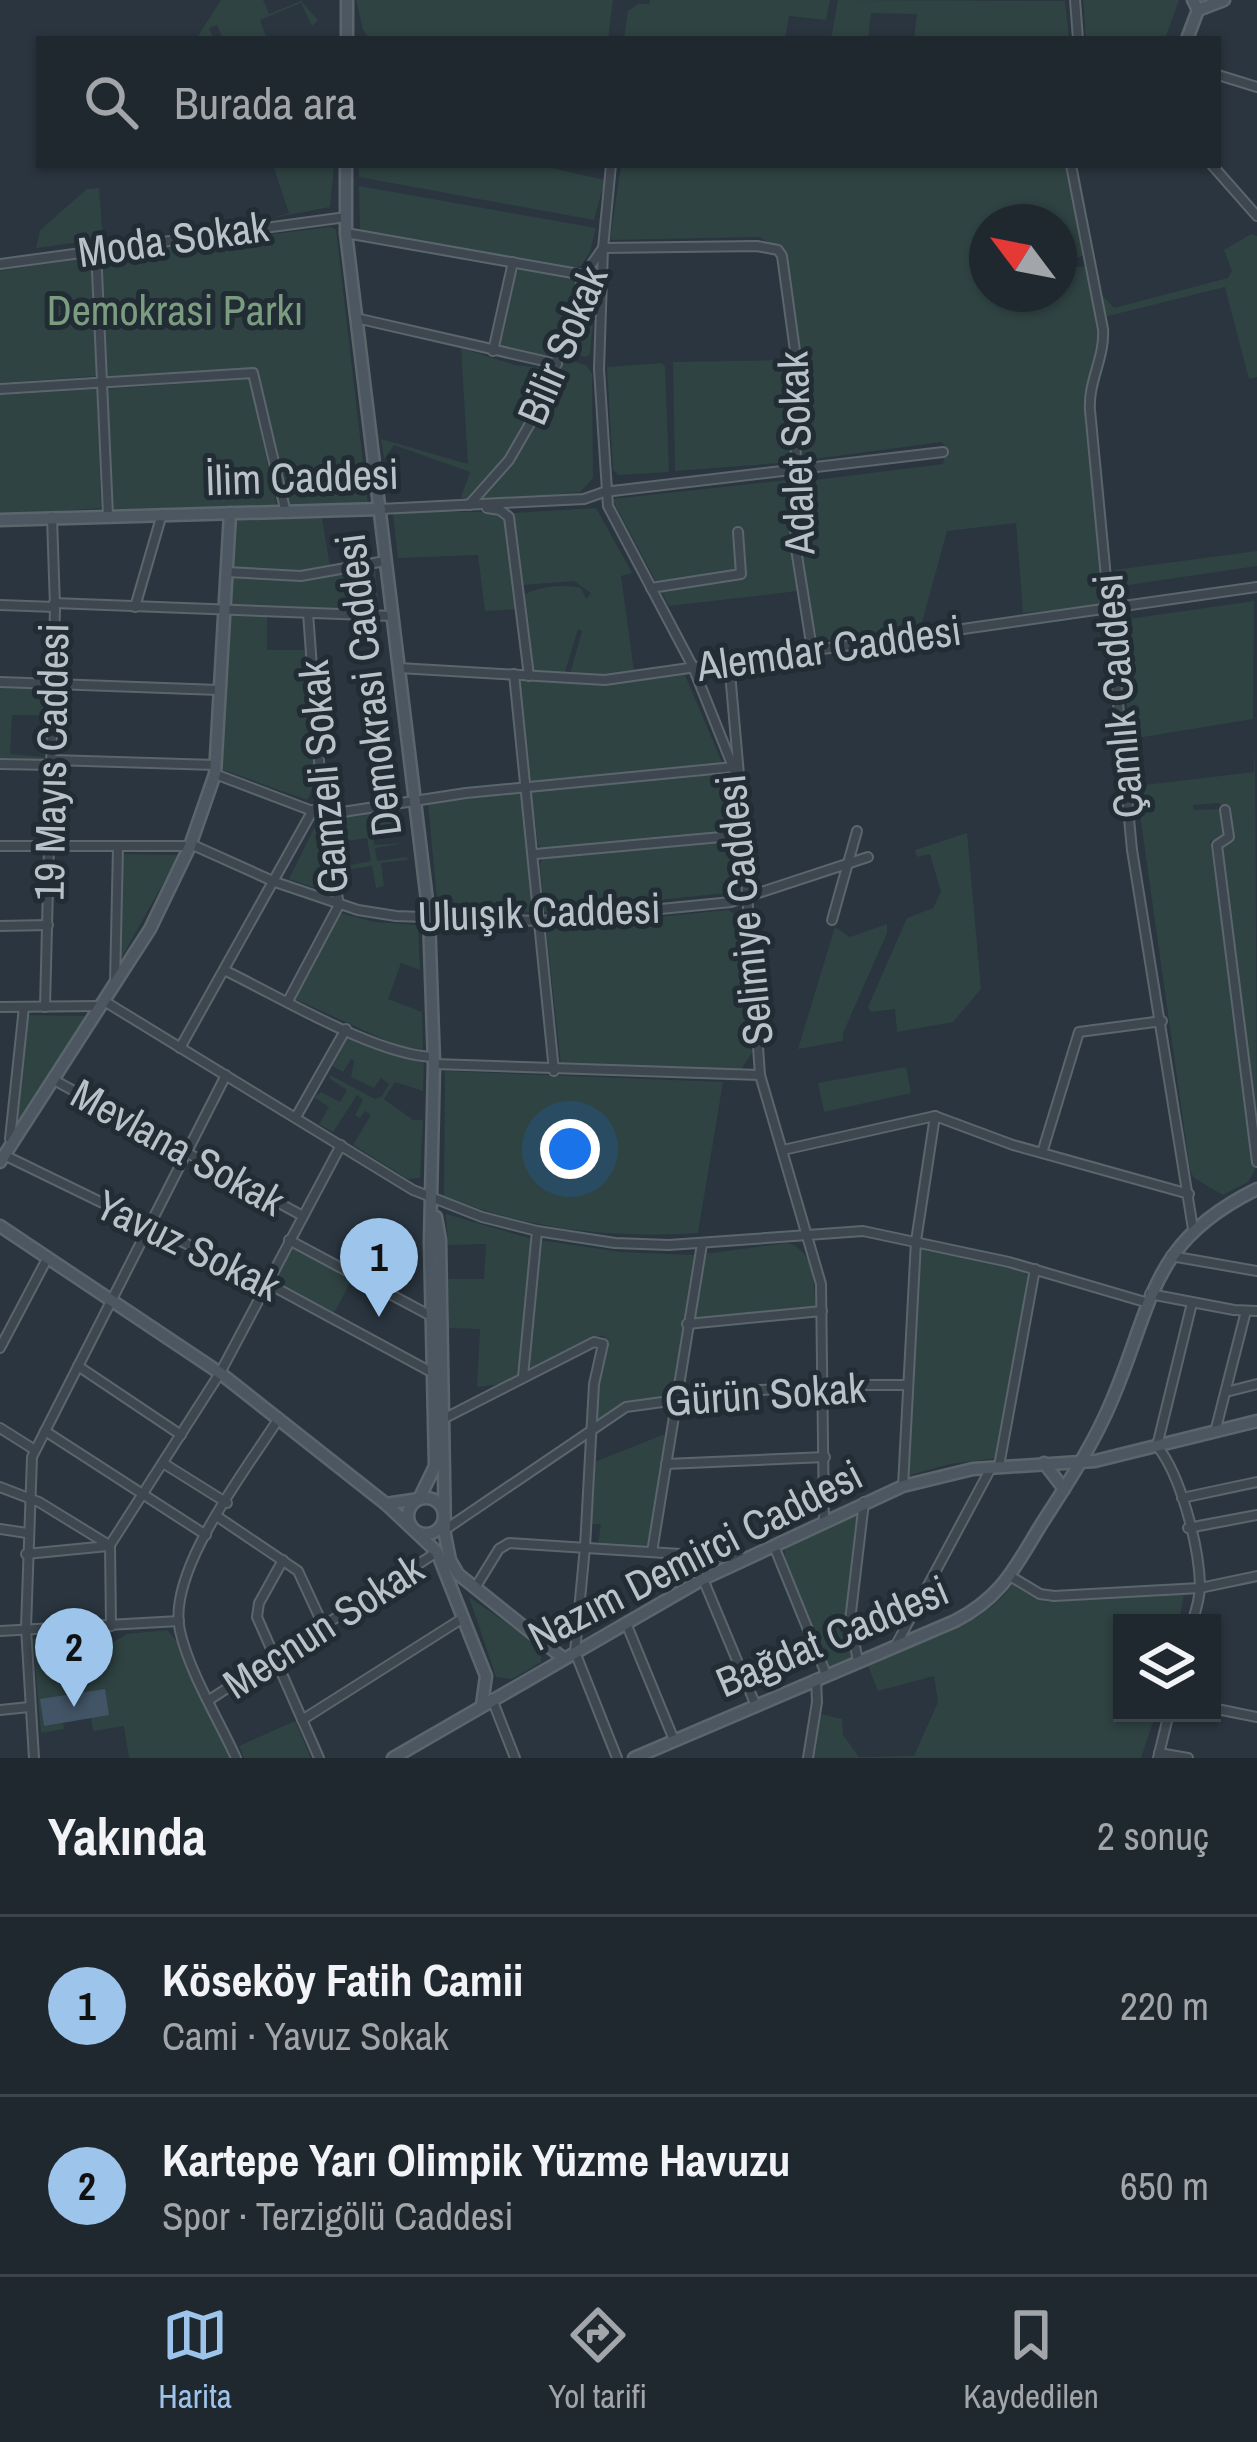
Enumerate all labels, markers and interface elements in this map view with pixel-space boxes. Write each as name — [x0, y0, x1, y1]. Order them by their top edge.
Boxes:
search box — [36, 36, 1221, 168]
icon: search — [78, 69, 144, 135]
text: Burada ara — [174, 72, 357, 133]
street label: Moda Sokak — [74, 198, 272, 280]
north arrow — [969, 204, 1077, 312]
street label: Bilir Sokak — [504, 257, 621, 433]
park label: Demokrasi Parkı — [47, 282, 303, 338]
street label: Adalet Sokak — [764, 350, 828, 556]
street label: İlim Caddesi — [204, 446, 400, 508]
street label: Demokrasi Caddesi — [322, 531, 414, 839]
street label: Çamlık Caddesi — [1079, 572, 1157, 820]
street label: Alemdar Caddesi — [692, 602, 965, 694]
street label: 19 Mayıs Caddesi — [21, 623, 81, 901]
street label: Gamzeli Sokak — [285, 657, 361, 896]
street label: Selimiye Caddesi — [702, 772, 786, 1048]
street label: Uluışık Caddesi — [417, 880, 661, 944]
street label: Mevlana Sokak — [61, 1065, 295, 1229]
your location — [540, 1119, 600, 1179]
street label: Yavuz Sokak — [87, 1176, 290, 1314]
pin: 1 — [340, 1218, 418, 1317]
street label: Gürün Sokak — [663, 1359, 868, 1429]
street label: Nazım Demirci Caddesi — [519, 1447, 871, 1663]
street label: Mecnun Sokak — [212, 1540, 434, 1712]
street label: Bağdat Caddesi — [707, 1562, 957, 1710]
pin: 2 — [35, 1608, 113, 1707]
map controls — [1113, 1614, 1221, 1722]
button: layers — [1113, 1614, 1221, 1722]
text: Yakında — [48, 1802, 206, 1871]
text: 2 sonuç — [1097, 1810, 1209, 1862]
text: Köseköy Fatih Camii — [162, 1949, 523, 2010]
text: 1 — [78, 1980, 96, 2032]
text: 220 m — [1120, 1980, 1209, 2032]
text: Cami · Yavuz Sokak — [162, 2010, 449, 2062]
text: Kartepe Yarı Olimpik Yüzme Havuzu — [162, 2129, 790, 2190]
text: 2 — [78, 2160, 96, 2212]
text: 650 m — [1120, 2160, 1209, 2212]
text: Spor · Terzigölü Caddesi — [162, 2190, 513, 2242]
tab: Harita — [158, 2302, 232, 2418]
tab: Yol tarifi — [548, 2302, 647, 2418]
tab: Kaydedilen — [963, 2302, 1099, 2418]

